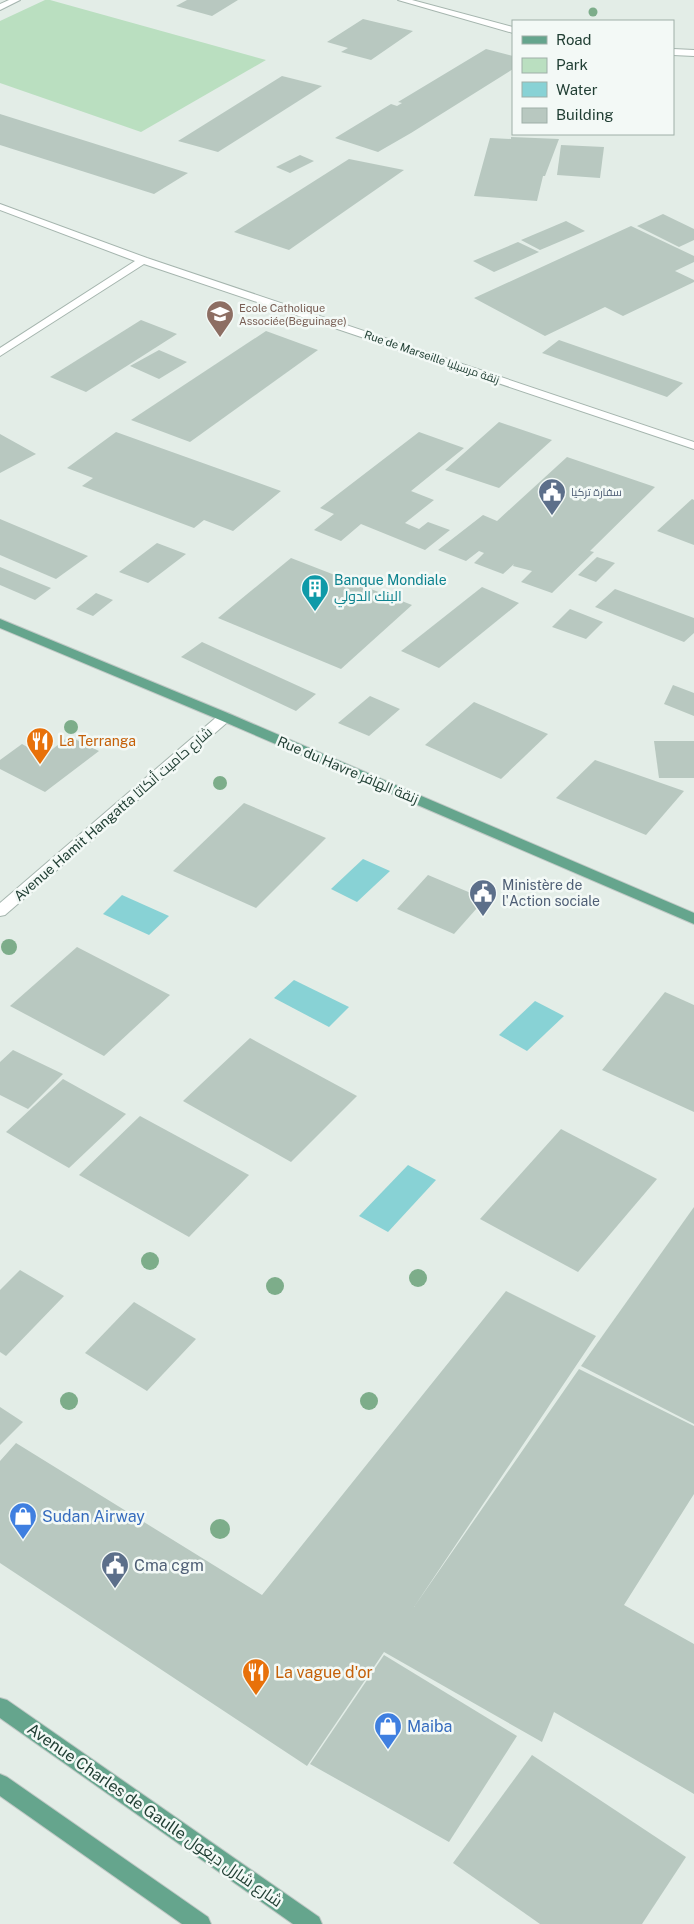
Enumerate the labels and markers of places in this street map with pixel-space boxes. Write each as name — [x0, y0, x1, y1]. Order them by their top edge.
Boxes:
school or university icon: Ecole Catholique Associée(Beguinage) — [205, 299, 235, 338]
place label: Ecole Catholique Associée(Beguinage) — [239, 302, 347, 327]
public building icon: سفارة تركيا — [537, 477, 567, 516]
place label: سفارة تركيا — [571, 486, 622, 499]
place label: Banque Mondiale البنك الدولي — [334, 572, 447, 608]
building icon: Banque Mondiale البنك الدولي — [300, 573, 330, 612]
restaurant icon: La Terranga — [25, 726, 55, 765]
place label: La Terranga — [59, 733, 136, 749]
place label: Ministère de l'Action sociale — [502, 877, 600, 909]
public building icon: Ministère de l'Action sociale — [468, 878, 498, 917]
shop icon: Sudan Airway — [8, 1501, 38, 1540]
place label: Sudan Airway — [42, 1507, 145, 1526]
public building icon: Cma cgm — [100, 1550, 130, 1589]
place label: Cma cgm — [134, 1556, 204, 1575]
restaurant icon: La vague d'or — [241, 1657, 271, 1696]
place label: La vague d'or — [275, 1663, 373, 1682]
shop icon: Maiba — [373, 1711, 403, 1750]
place label: Maiba — [407, 1717, 452, 1736]

